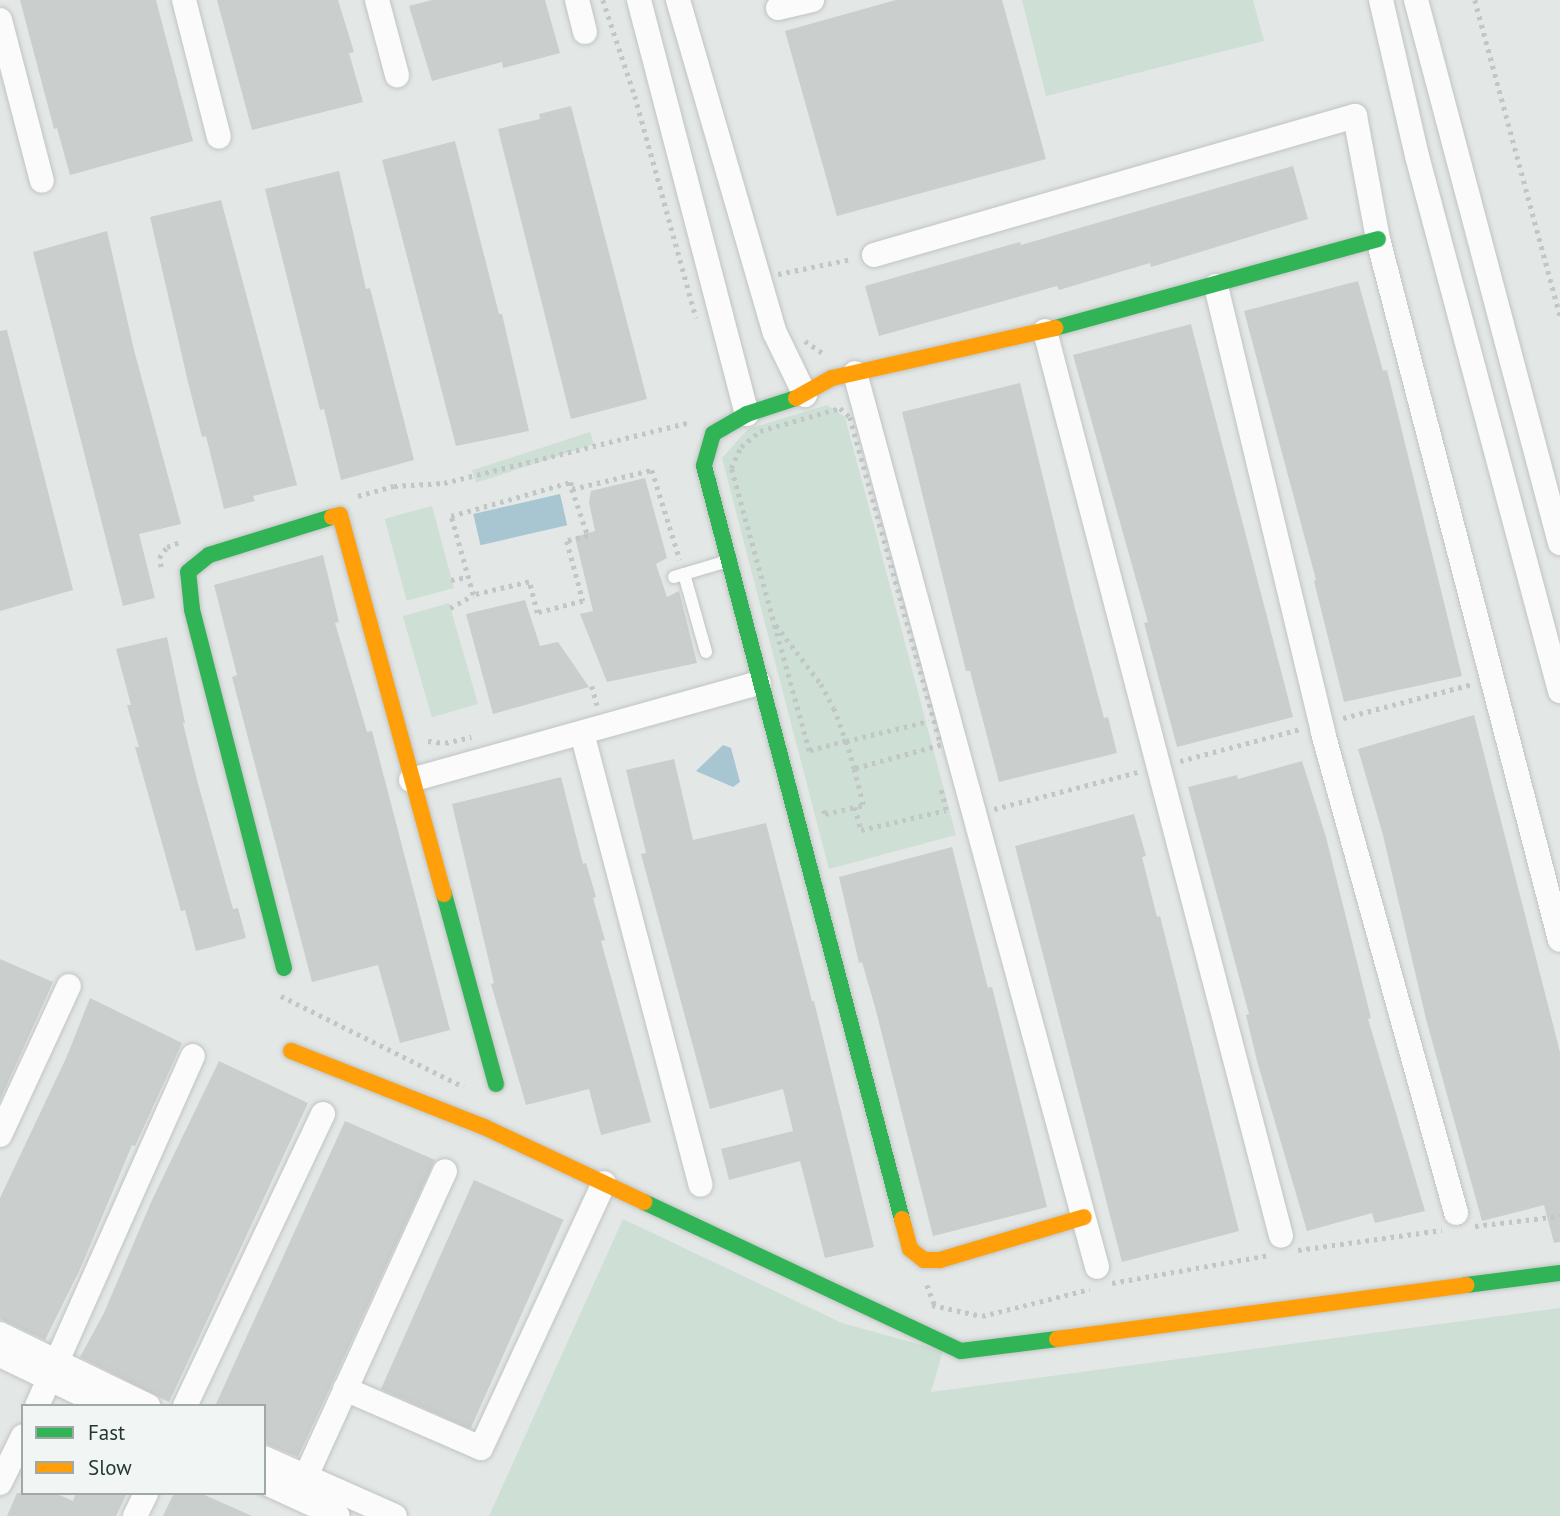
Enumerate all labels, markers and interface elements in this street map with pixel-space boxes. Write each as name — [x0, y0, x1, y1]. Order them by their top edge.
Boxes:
legend — [21, 1404, 266, 1495]
text: Fast — [88, 1419, 125, 1446]
text: Slow — [88, 1454, 132, 1481]

